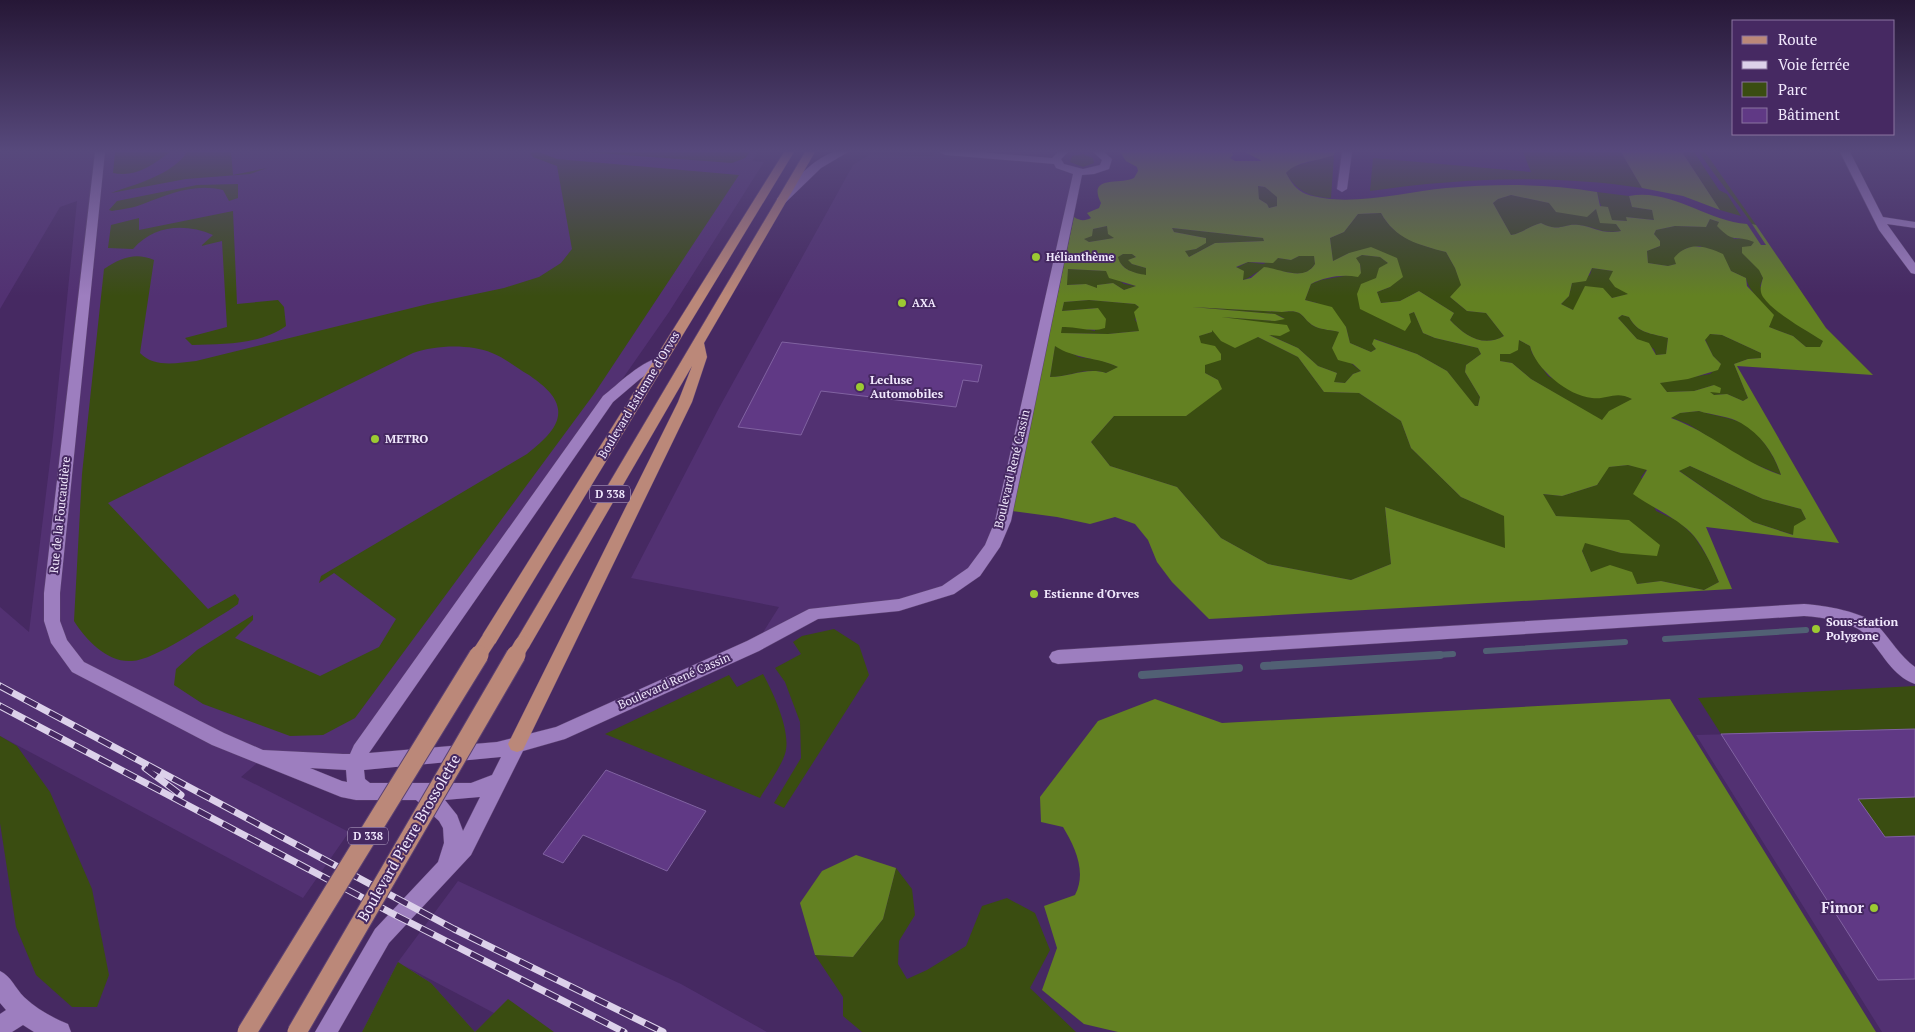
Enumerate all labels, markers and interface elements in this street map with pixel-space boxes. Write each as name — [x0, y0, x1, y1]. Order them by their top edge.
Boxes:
legend — [1732, 20, 1895, 135]
text: Route — [1778, 29, 1817, 49]
text: Voie ferrée — [1778, 54, 1850, 74]
text: Parc — [1778, 79, 1807, 99]
text: Bâtiment — [1778, 104, 1840, 124]
place label: Hélianthème — [1046, 250, 1114, 264]
marker: Hélianthème — [1030, 251, 1042, 263]
place label: AXA — [912, 296, 937, 310]
marker: AXA — [896, 297, 908, 309]
street label: Boulevard Estienne d'Orves — [595, 328, 683, 461]
place label: Lecluse Automobiles — [870, 372, 944, 401]
marker: Lecluse Automobiles — [854, 381, 866, 393]
street label: Boulevard René Cassin — [991, 408, 1032, 530]
place label: METRO — [385, 431, 428, 446]
marker: METRO — [369, 433, 381, 445]
street label: Rue de la Foucaudière — [46, 456, 73, 574]
road number: D 338 — [590, 486, 630, 502]
place label: Estienne d'Orves — [1044, 586, 1140, 601]
marker: Estienne d'Orves — [1028, 588, 1040, 600]
place label: Sous-station Polygone — [1826, 614, 1898, 643]
marker: Sous-station Polygone — [1810, 623, 1822, 635]
street label: Boulevard René Cassin — [615, 649, 732, 712]
street label: Boulevard Pierre Brossolette — [352, 750, 464, 925]
road number: D 338 — [348, 828, 388, 844]
place label: Fimor — [1821, 897, 1865, 917]
marker: Fimor — [1868, 902, 1880, 914]

